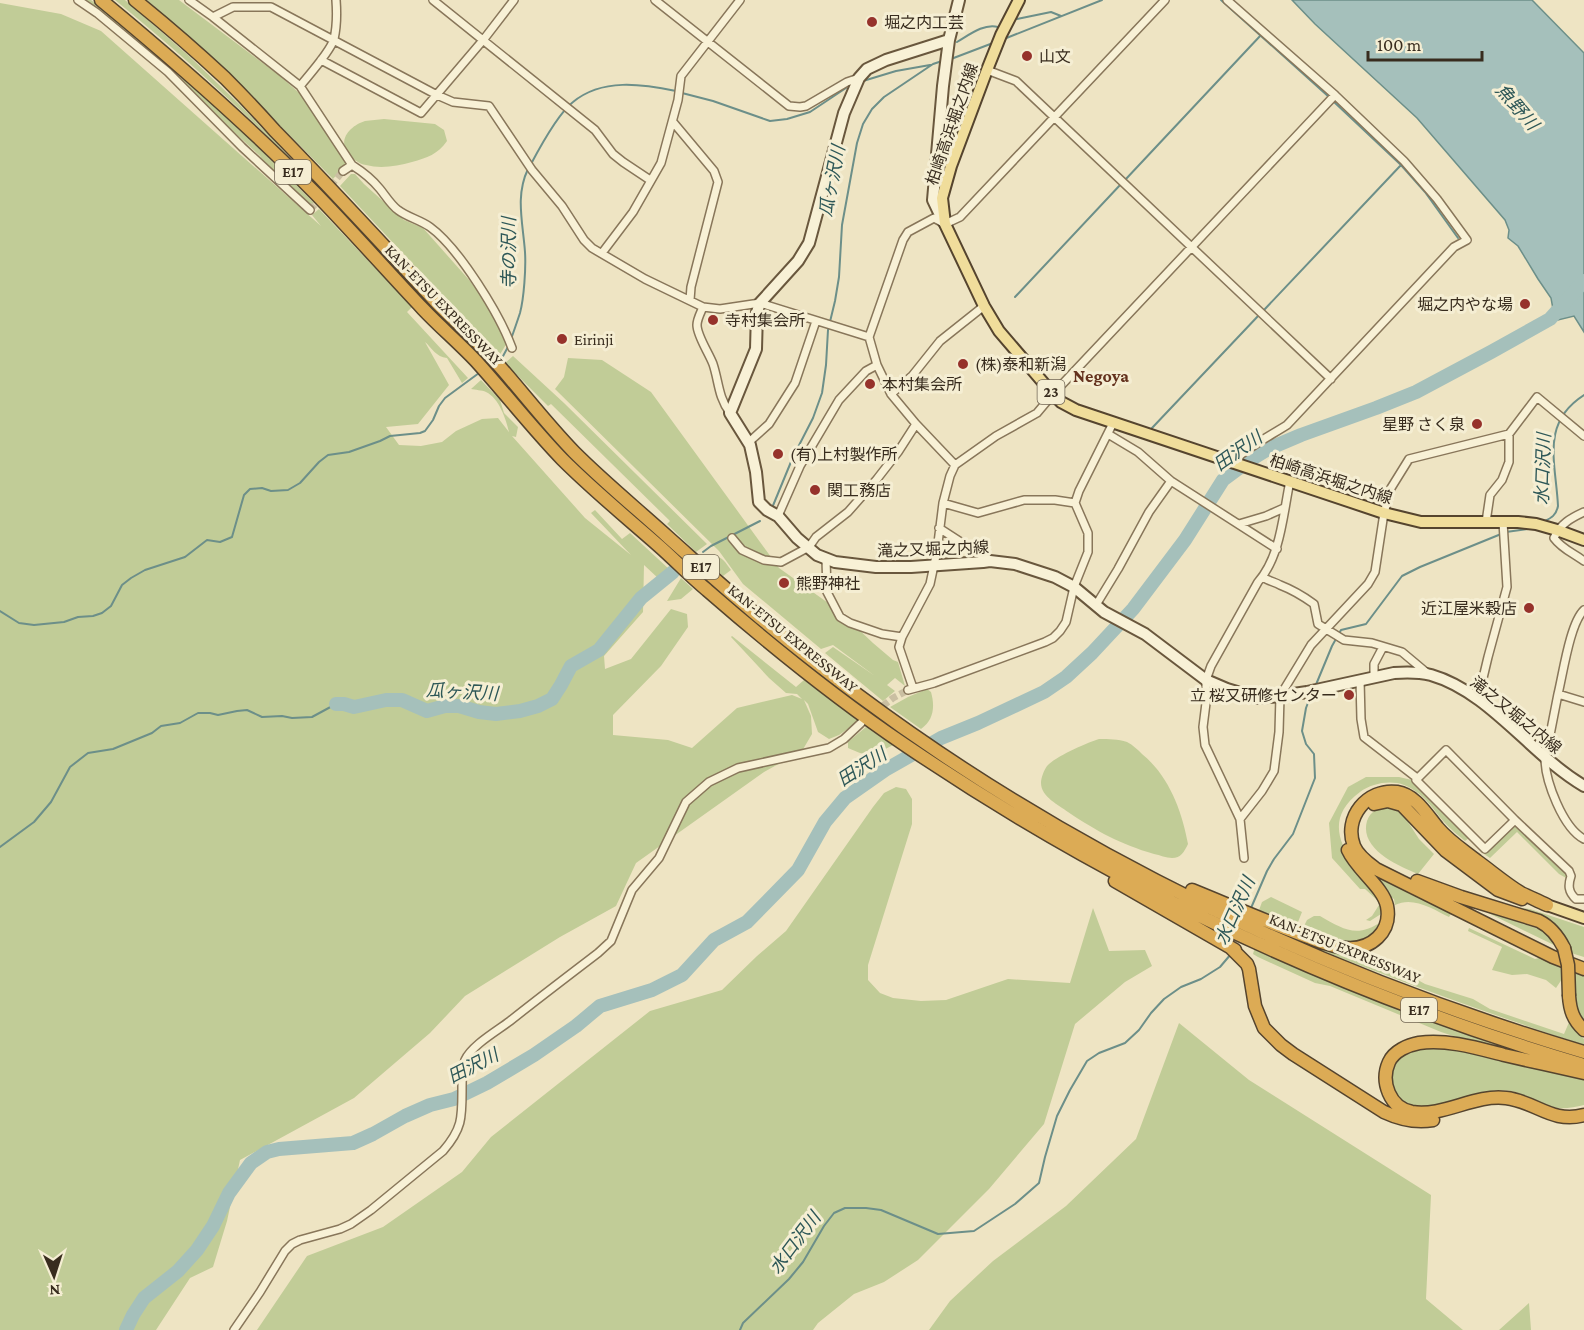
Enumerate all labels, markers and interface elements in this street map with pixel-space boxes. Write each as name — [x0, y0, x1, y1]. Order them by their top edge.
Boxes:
place label: 堀之内工芸 — [884, 14, 964, 31]
marker: 堀之内工芸 — [865, 15, 879, 29]
scale bar — [1368, 24, 1482, 62]
text: 100 m — [1377, 35, 1422, 55]
place label: 山文 — [1039, 48, 1071, 65]
marker: 山文 — [1020, 49, 1034, 63]
street label: 柏崎高浜堀之内線 — [923, 61, 981, 187]
water label: 魚野川 — [1492, 80, 1544, 135]
water label: 瓜ヶ沢川 — [815, 142, 849, 218]
road number: E17 — [275, 160, 311, 184]
water label: 寺の沢川 — [499, 215, 519, 289]
street label: KAN-ETSU EXPRESSWAY — [382, 241, 507, 369]
place label: 堀之内やな場 — [1417, 296, 1513, 313]
marker: 堀之内やな場 — [1518, 297, 1532, 311]
place label: 寺村集会所 — [725, 312, 805, 329]
marker: 寺村集会所 — [706, 313, 720, 327]
place label: Eirinji — [574, 331, 613, 349]
marker: Eirinji — [555, 332, 569, 346]
place label: (株)泰和新潟 — [975, 356, 1066, 374]
marker: (株)泰和新潟 — [956, 357, 970, 371]
district label: Negoya — [1073, 366, 1129, 386]
place label: 本村集会所 — [882, 376, 962, 393]
marker: 本村集会所 — [863, 377, 877, 391]
road number: 23 — [1038, 380, 1064, 404]
place label: 星野 さく泉 — [1382, 416, 1465, 433]
marker: 星野 さく泉 — [1470, 417, 1484, 431]
water label: 田沢川 — [1210, 426, 1267, 475]
water label: 水口沢川 — [1532, 431, 1554, 505]
place label: (有)上村製作所 — [790, 446, 897, 464]
marker: (有)上村製作所 — [771, 447, 785, 461]
street label: 柏崎高浜堀之内線 — [1267, 451, 1395, 507]
place label: 関工務店 — [827, 482, 891, 499]
marker: 関工務店 — [808, 483, 822, 497]
street label: 滝之又堀之内線 — [877, 539, 989, 559]
road number: E17 — [683, 555, 719, 579]
place label: 熊野神社 — [796, 575, 860, 592]
marker: 熊野神社 — [777, 576, 791, 590]
street label: KAN-ETSU EXPRESSWAY — [725, 581, 862, 696]
place label: 近江屋米穀店 — [1421, 600, 1517, 617]
marker: 近江屋米穀店 — [1522, 601, 1536, 615]
street label: 滝之又堀之内線 — [1467, 673, 1565, 757]
water label: 瓜ヶ沢川 — [426, 680, 500, 704]
place label: 立 桜又研修センター — [1190, 687, 1337, 704]
marker: 立 桜又研修センター — [1342, 688, 1356, 702]
water label: 田沢川 — [834, 743, 892, 790]
water label: 水口沢川 — [1211, 872, 1260, 948]
street label: KAN-ETSU EXPRESSWAY — [1267, 910, 1424, 986]
road number: E17 — [1401, 998, 1437, 1022]
water label: 田沢川 — [444, 1044, 503, 1087]
water label: 水口沢川 — [765, 1207, 826, 1278]
north arrow — [24, 1246, 84, 1306]
text: N — [49, 1282, 61, 1299]

